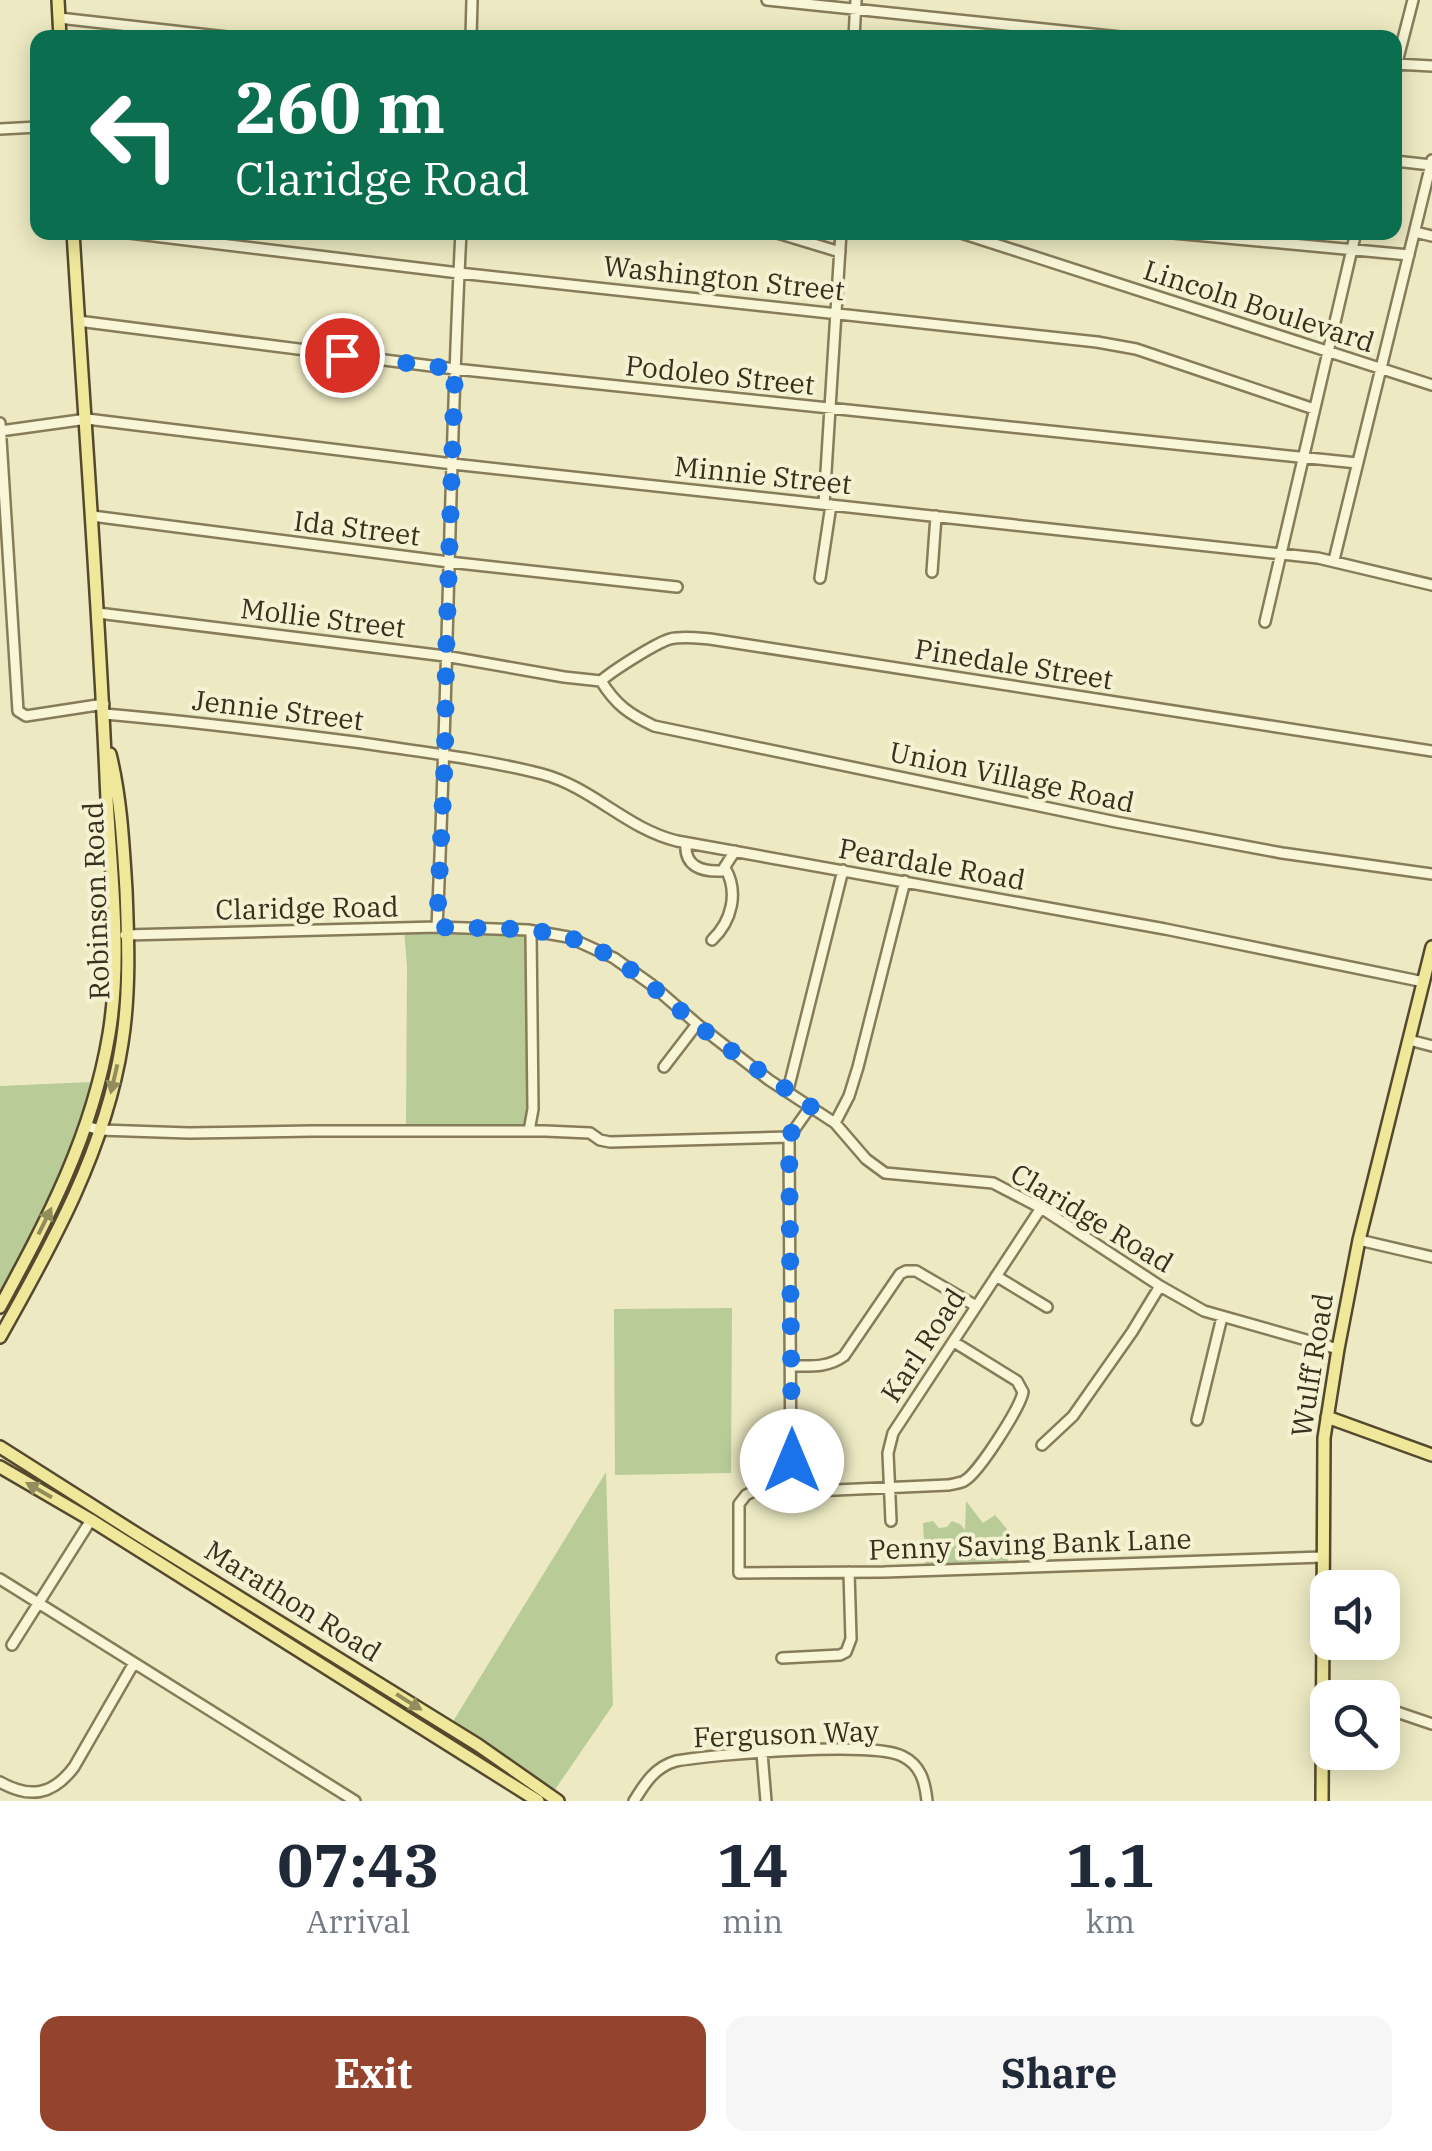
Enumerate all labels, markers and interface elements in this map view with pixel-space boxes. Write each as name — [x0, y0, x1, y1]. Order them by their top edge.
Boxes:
text: 260 m — [235, 61, 445, 152]
icon: left — [70, 70, 200, 200]
text: Claridge Road — [235, 149, 530, 207]
street label: Washington Street — [602, 246, 847, 309]
street label: Lincoln Boulevard — [1139, 251, 1379, 360]
pin — [300, 313, 385, 398]
icon: arrive — [315, 328, 370, 383]
street label: Podoleo Street — [624, 346, 817, 403]
street label: Minnie Street — [673, 447, 854, 502]
street label: Ida Street — [292, 501, 423, 554]
street label: Mollie Street — [238, 589, 408, 646]
street label: Pinedale Street — [912, 630, 1116, 697]
street label: Jennie Street — [190, 681, 366, 738]
street label: Union Village Road — [886, 732, 1138, 821]
street label: Robinson Road — [74, 801, 117, 1001]
street label: Peardale Road — [836, 829, 1028, 898]
street label: Claridge Road — [215, 887, 399, 928]
one-way arrow — [106, 1064, 121, 1095]
street label: Claridge Road — [1004, 1154, 1180, 1281]
one-way arrow — [37, 1206, 54, 1235]
street label: Karl Road — [872, 1281, 973, 1409]
street label: Wulff Road — [1282, 1290, 1341, 1439]
position arrow — [740, 1409, 844, 1513]
one-way arrow — [25, 1482, 54, 1499]
street label: Penny Saving Bank Lane — [868, 1519, 1192, 1568]
street label: Marathon Road — [198, 1532, 388, 1670]
map controls — [1310, 1570, 1400, 1770]
button: sound — [1310, 1570, 1400, 1660]
button: search — [1310, 1680, 1400, 1770]
one-way arrow — [395, 1693, 423, 1710]
street label: Ferguson Way — [693, 1712, 879, 1755]
text: 07:43 — [277, 1825, 439, 1904]
text: 14 — [717, 1825, 789, 1904]
text: 1.1 — [1066, 1825, 1155, 1904]
text: Arrival — [306, 1900, 410, 1942]
text: min — [722, 1900, 783, 1942]
text: km — [1086, 1900, 1135, 1942]
button: Exit — [40, 2016, 706, 2131]
button: Share — [726, 2016, 1392, 2131]

